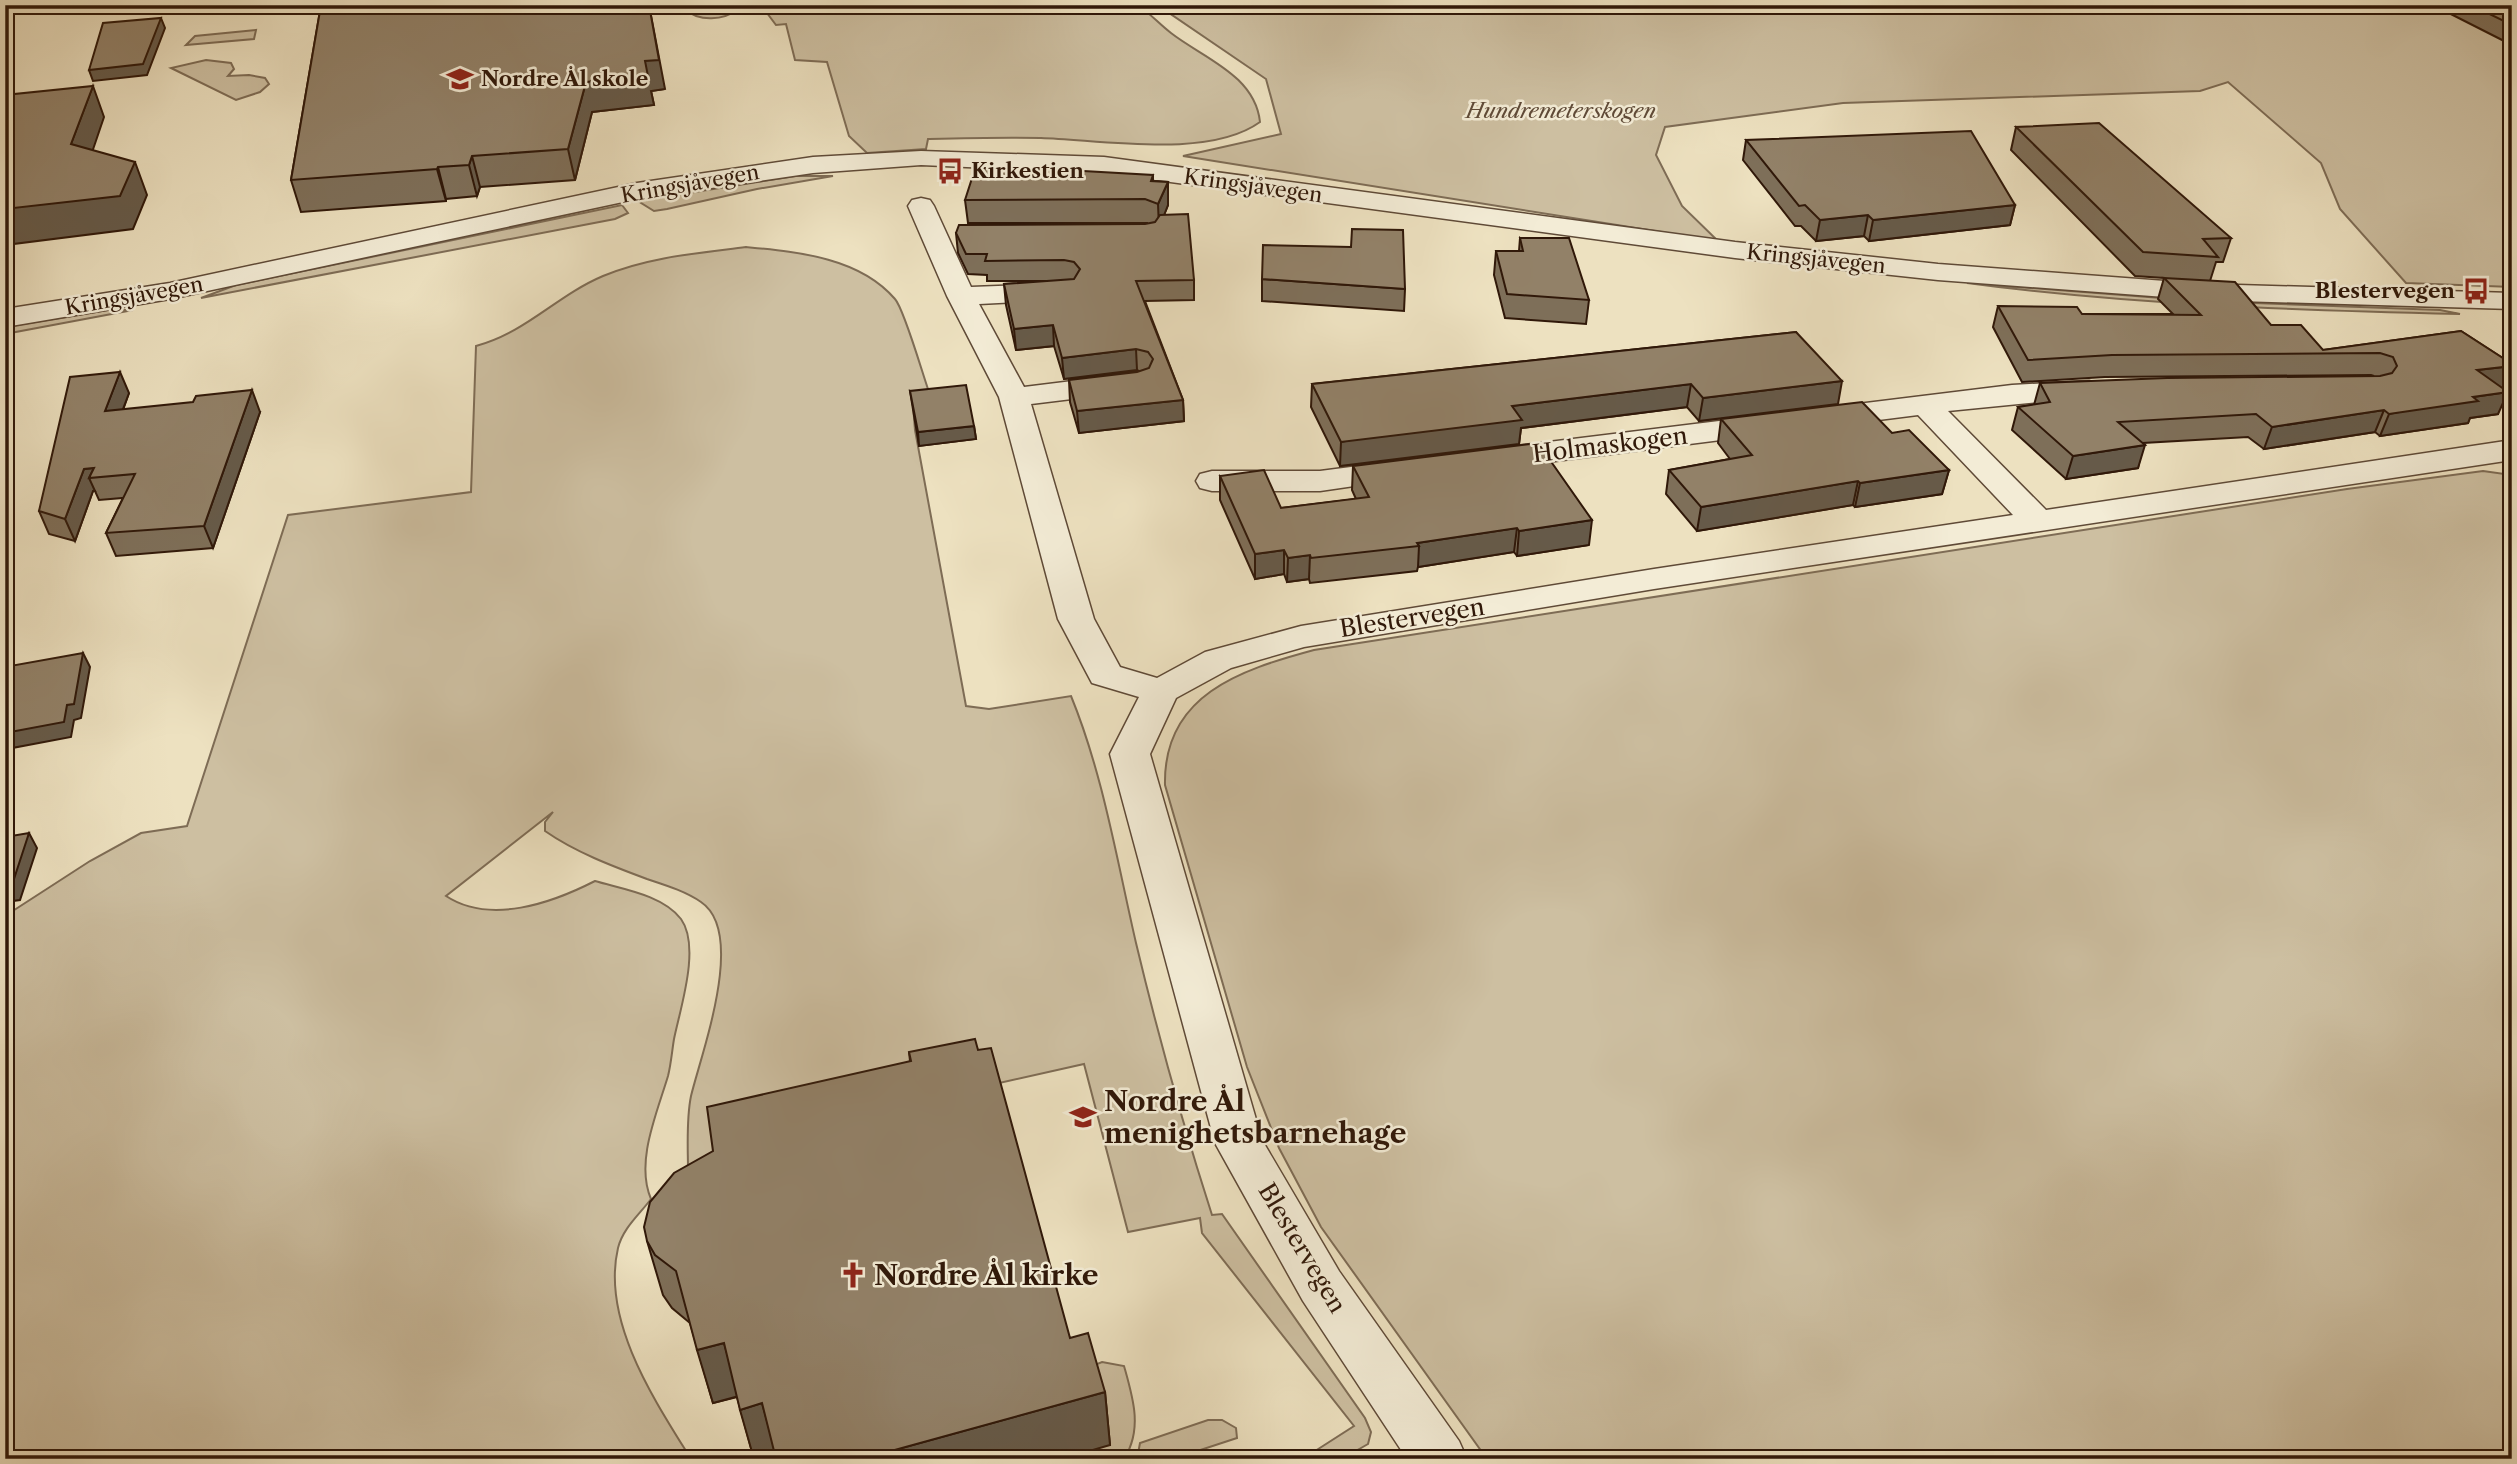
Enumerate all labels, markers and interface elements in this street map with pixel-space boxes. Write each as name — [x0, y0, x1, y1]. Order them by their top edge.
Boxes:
school or university icon: Nordre Ål skole — [445, 64, 475, 94]
place label: Nordre Ål skole — [481, 66, 648, 91]
park label: Hundremeterskogen — [1464, 98, 1656, 123]
bus stop icon: Kirkestien — [935, 156, 965, 186]
place label: Kirkestien — [971, 158, 1084, 183]
street label: Kringsjåvegen — [619, 159, 761, 208]
street label: Kringsjåvegen — [1182, 163, 1324, 208]
street label: Kringsjåvegen — [1745, 239, 1887, 278]
street label: Kringsjåvegen — [63, 271, 205, 320]
bus stop icon: Blestervegen — [2461, 276, 2491, 306]
place label: Blestervegen — [2315, 278, 2456, 303]
street label: Holmaskogen — [1531, 421, 1689, 468]
street label: Blestervegen — [1337, 592, 1486, 643]
place label: Nordre Ål menighetsbarnehage — [1104, 1083, 1406, 1150]
school or university icon: Nordre Ål menighetsbarnehage — [1068, 1102, 1098, 1132]
street label: Blestervegen — [1252, 1178, 1353, 1318]
place label: Nordre Ål kirke — [874, 1257, 1099, 1292]
church icon: Nordre Ål kirke — [838, 1260, 868, 1290]

